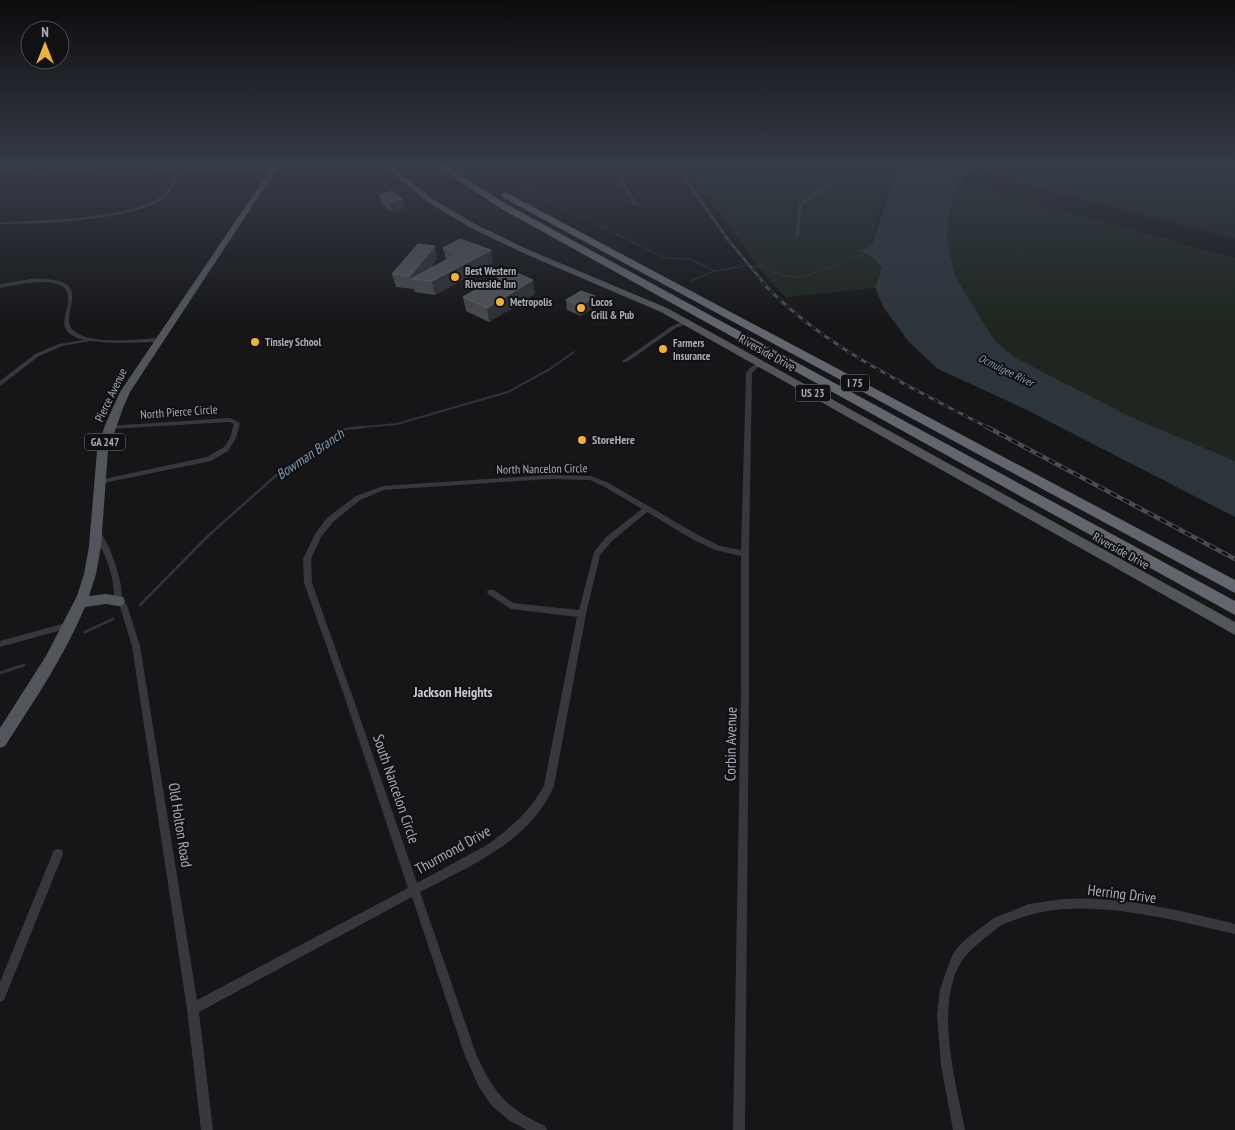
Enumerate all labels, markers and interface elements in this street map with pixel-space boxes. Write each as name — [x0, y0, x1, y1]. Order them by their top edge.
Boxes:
north arrow — [20, 20, 70, 70]
text: N — [41, 23, 49, 41]
place label: Best Western Riverside Inn — [465, 264, 516, 291]
marker: Best Western Riverside Inn — [449, 271, 461, 283]
place label: Metropolis — [510, 295, 552, 309]
place label: Locos Grill & Pub — [591, 295, 634, 322]
marker: Metropolis — [494, 296, 506, 308]
marker: Locos Grill & Pub — [575, 302, 587, 314]
street label: Riverside Drive — [736, 331, 798, 374]
place label: Tinsley School — [265, 335, 321, 349]
marker: Tinsley School — [249, 336, 261, 348]
place label: Farmers Insurance — [673, 336, 711, 363]
marker: Farmers Insurance — [657, 343, 669, 355]
water label: Ocmulgee River — [976, 351, 1038, 390]
street label: Pierce Avenue — [91, 365, 130, 424]
road number: I 75 — [841, 374, 869, 392]
road number: US 23 — [796, 384, 830, 402]
street label: North Pierce Circle — [140, 401, 218, 422]
water label: Bowman Branch — [273, 424, 348, 483]
place label: StoreHere — [592, 432, 635, 447]
road number: GA 247 — [85, 434, 125, 451]
marker: StoreHere — [576, 434, 588, 446]
street label: North Nancelon Circle — [496, 460, 588, 477]
street label: Riverside Drive — [1090, 529, 1152, 572]
district label: Jackson Heights — [413, 683, 493, 701]
street label: Corbin Avenue — [720, 707, 741, 781]
street label: South Nancelon Circle — [369, 732, 424, 846]
street label: Old Holton Road — [164, 781, 197, 869]
street label: Thurmond Drive — [412, 821, 494, 878]
street label: Herring Drive — [1087, 880, 1158, 907]

